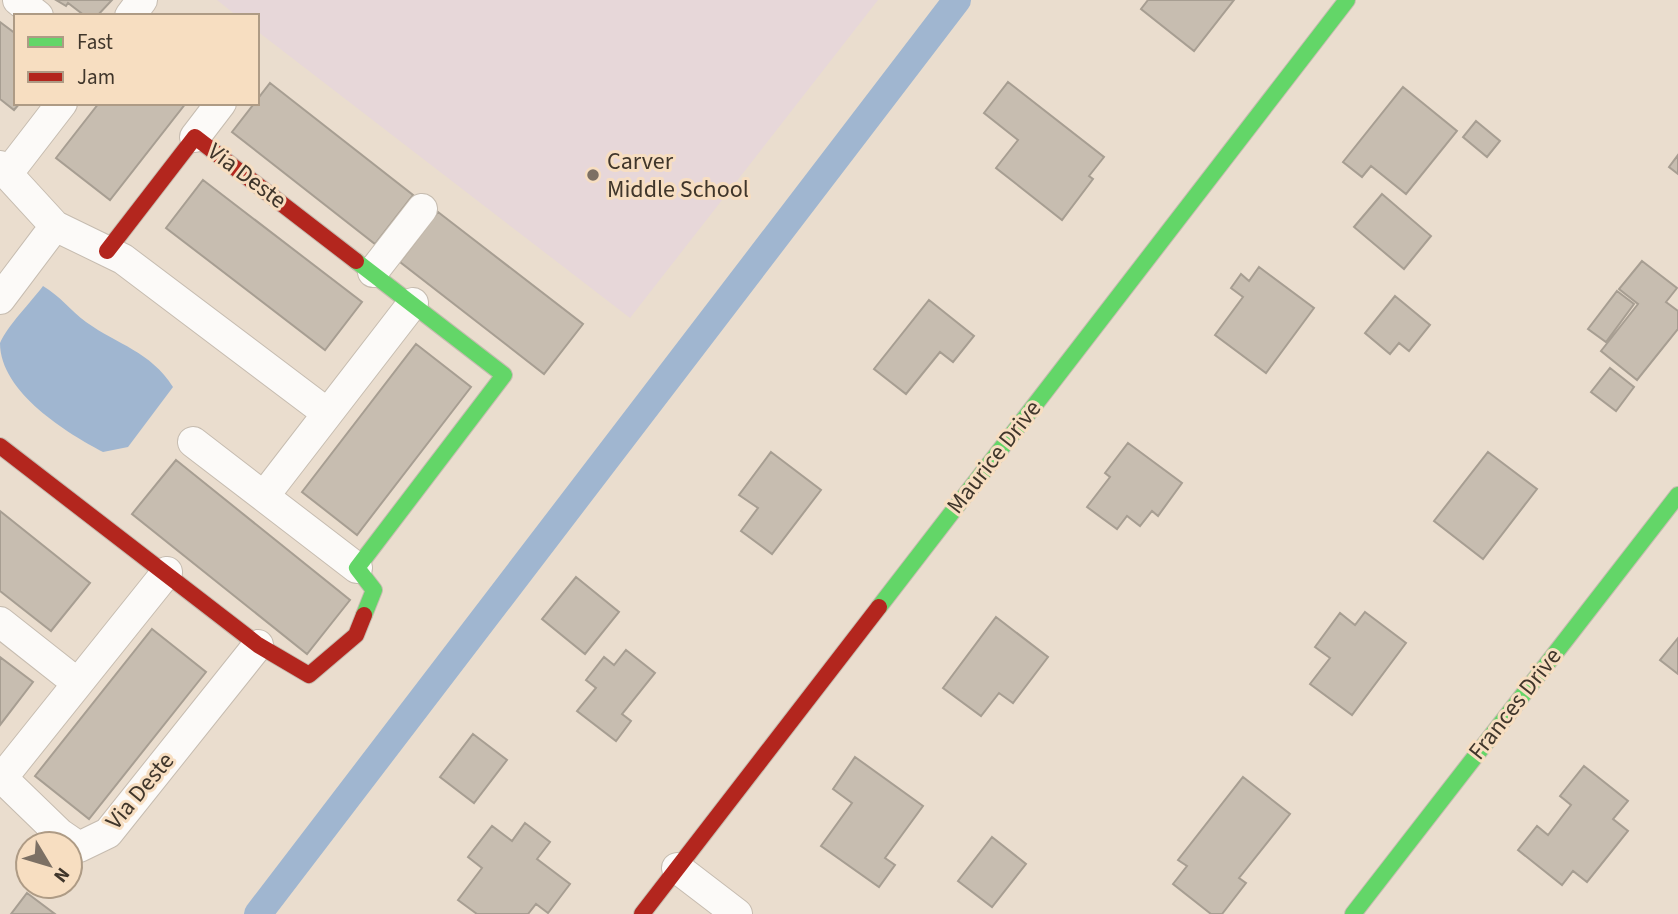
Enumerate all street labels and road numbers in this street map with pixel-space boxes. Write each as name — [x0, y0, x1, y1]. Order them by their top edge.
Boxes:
street label: Via Deste — [200, 135, 294, 217]
street label: Maurice Drive — [938, 393, 1050, 521]
street label: Frances Drive — [1460, 641, 1570, 767]
street label: Via Deste — [97, 745, 183, 837]

